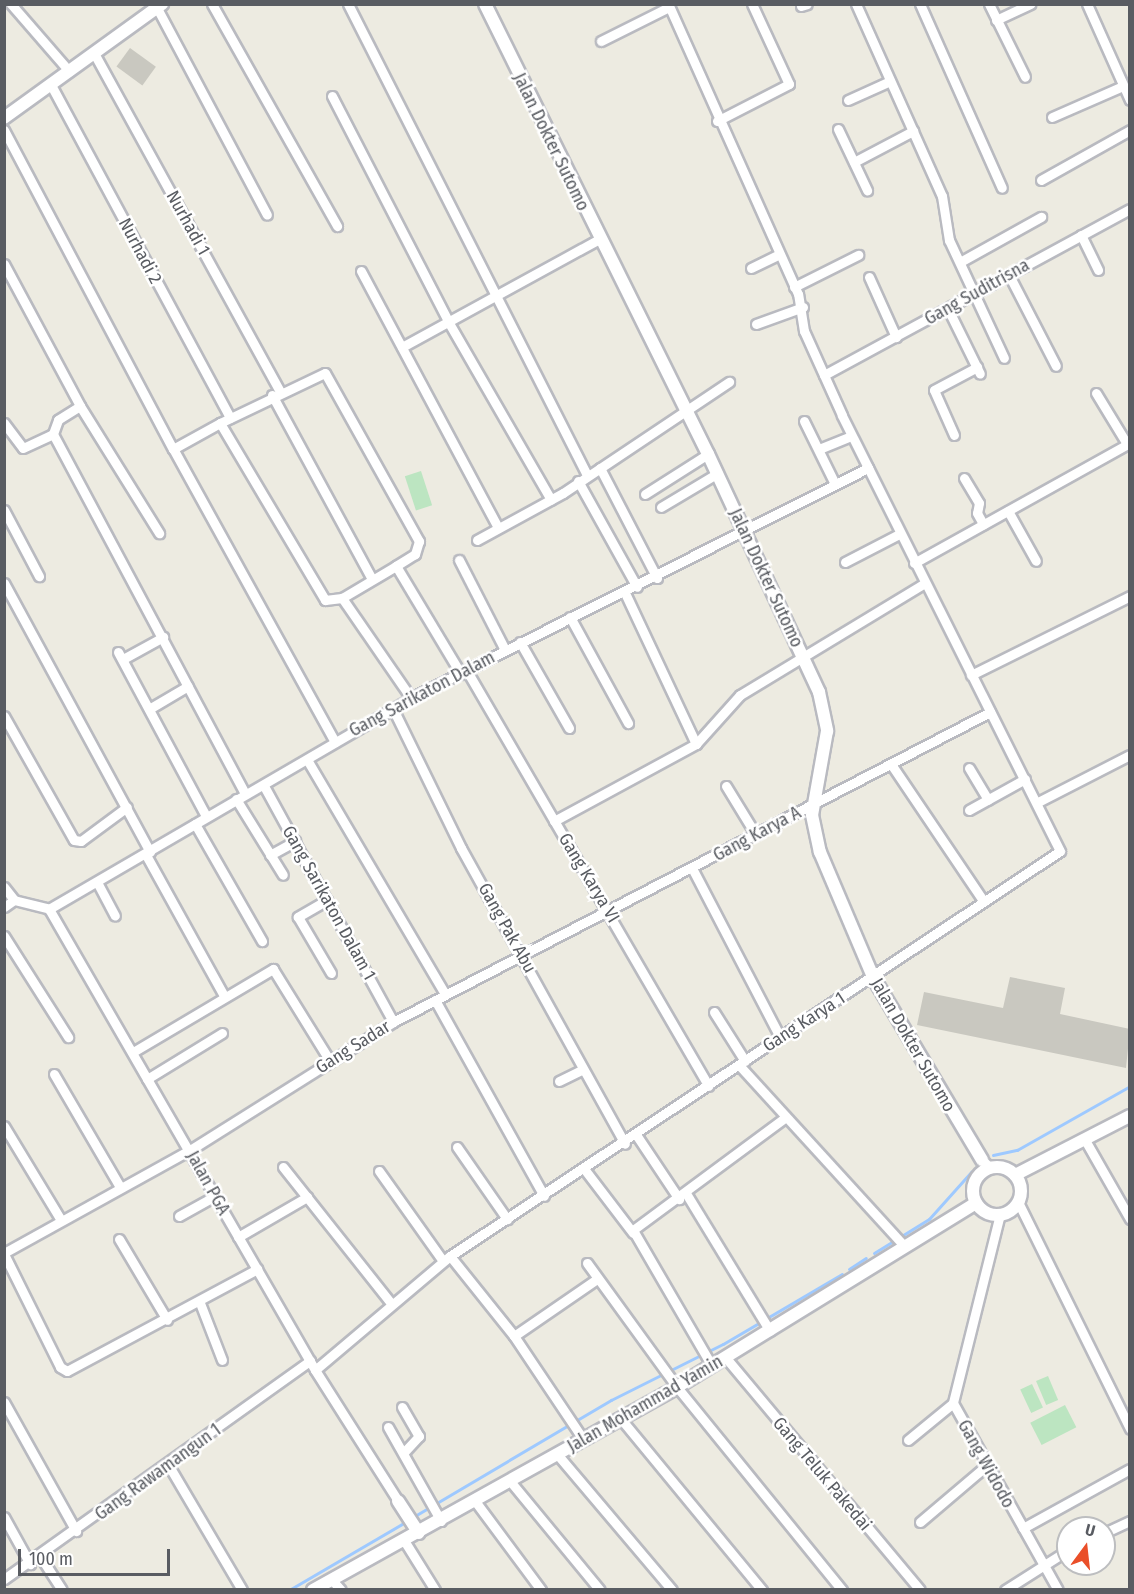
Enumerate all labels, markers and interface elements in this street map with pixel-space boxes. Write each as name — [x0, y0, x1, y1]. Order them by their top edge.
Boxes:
street label: Jalan Dokter Sutomo — [508, 69, 594, 215]
street label: Nurhadi 1 — [161, 187, 215, 259]
street label: Nurhadi 2 — [114, 214, 166, 288]
street label: Gang Suditrisna — [921, 254, 1033, 330]
street label: Jalan Dokter Sutomo — [724, 505, 808, 651]
street label: Gang Sarikaton Dalam — [345, 646, 499, 742]
street label: Gang Karya A — [710, 802, 804, 866]
street label: Gang Sarikaton Dalam 1 — [278, 822, 380, 984]
street label: Gang Karya VI — [554, 829, 624, 927]
street label: Gang Pak Abu — [473, 879, 541, 977]
street label: Jalan Dokter Sutomo — [866, 974, 960, 1116]
street label: Gang Karya 1 — [759, 987, 849, 1057]
street label: Gang Sadar — [312, 1016, 394, 1078]
street label: Jalan PGA — [182, 1147, 234, 1219]
street label: Jalan Mohammad Yamin — [563, 1351, 727, 1457]
street label: Gang Teluk Pakedai — [768, 1413, 876, 1535]
street label: Gang Widodo — [953, 1416, 1019, 1512]
street label: Gang Rawamangun 1 — [91, 1419, 225, 1525]
north arrow — [1056, 1516, 1116, 1576]
text: U — [1083, 1520, 1097, 1540]
scale bar — [21, 1537, 172, 1575]
text: 100 m — [29, 1548, 73, 1570]

